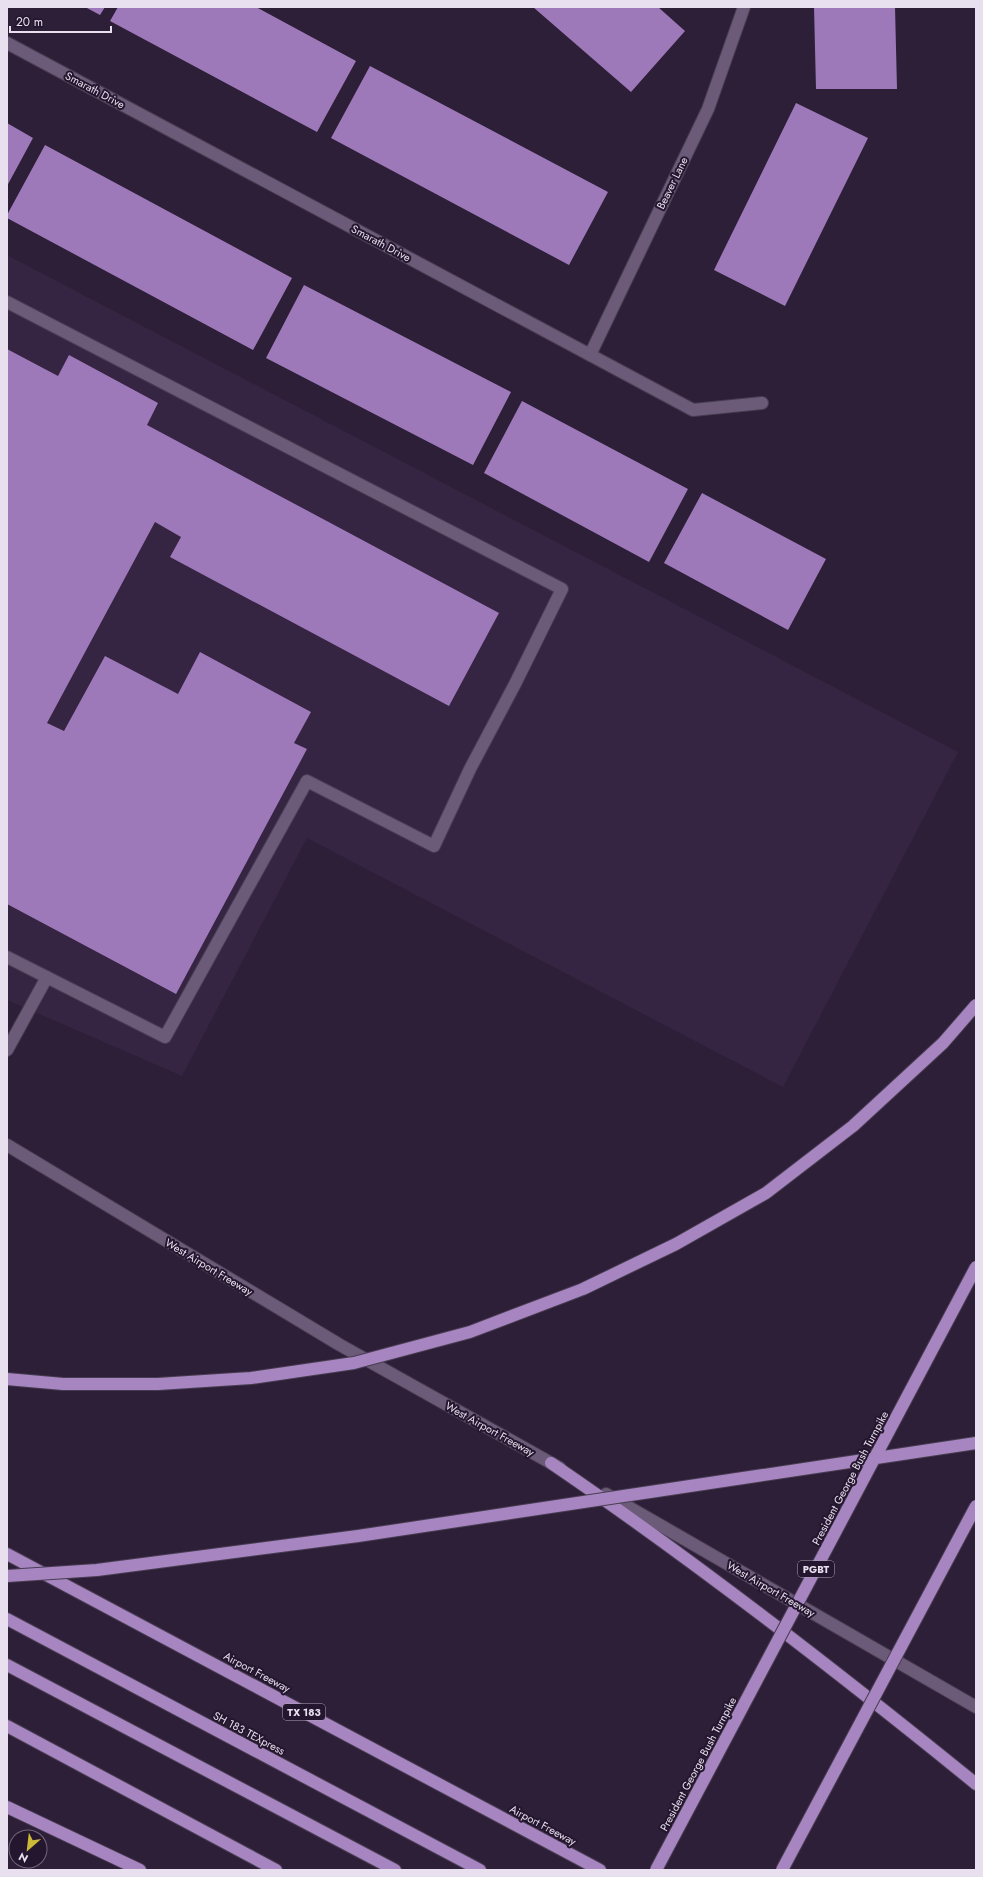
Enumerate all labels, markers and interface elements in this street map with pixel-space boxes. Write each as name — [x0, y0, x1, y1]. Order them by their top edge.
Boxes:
scale bar — [10, 8, 111, 34]
text: 20 m — [16, 13, 43, 31]
street label: Smarath Drive — [62, 68, 128, 113]
street label: Beaver Lane — [653, 154, 692, 212]
street label: Smarath Drive — [348, 221, 414, 266]
street label: West Airport Freeway — [162, 1235, 256, 1300]
street label: West Airport Freeway — [443, 1398, 538, 1460]
street label: President George Bush Turnpike — [808, 1408, 892, 1548]
street label: West Airport Freeway — [724, 1557, 818, 1621]
road number: PGBT — [798, 1561, 834, 1577]
street label: Airport Freeway — [221, 1648, 293, 1696]
street label: President George Bush Turnpike — [656, 1694, 740, 1834]
road number: TX 183 — [283, 1704, 325, 1720]
street label: SH 183 TEXpress — [210, 1707, 288, 1759]
street label: Airport Freeway — [507, 1801, 579, 1849]
north arrow — [8, 1829, 48, 1869]
text: N — [16, 1849, 31, 1867]

